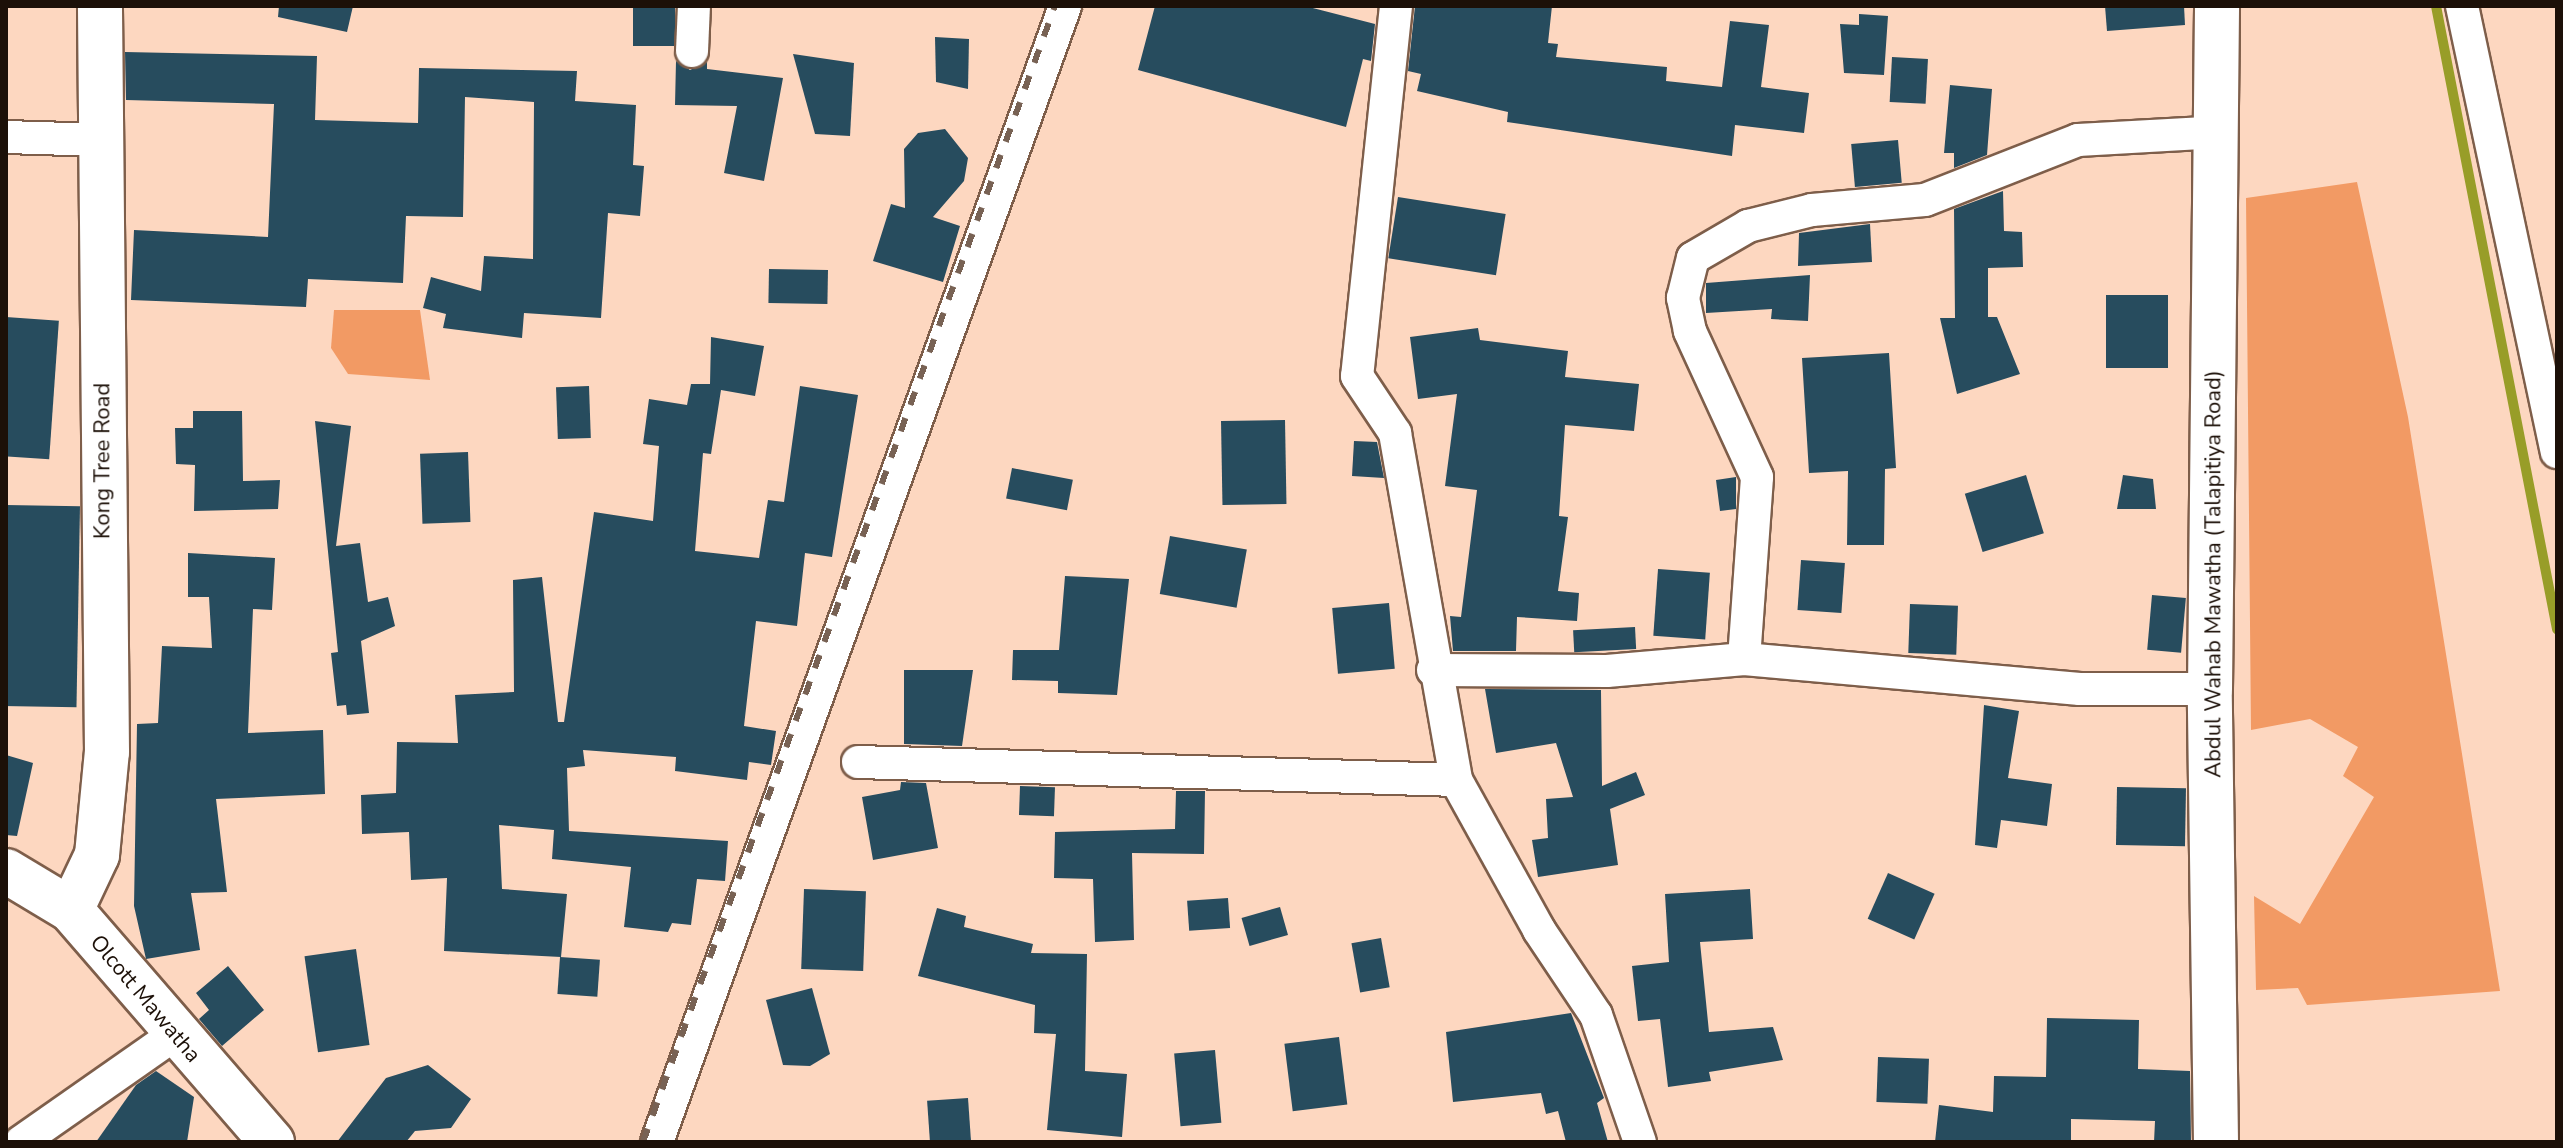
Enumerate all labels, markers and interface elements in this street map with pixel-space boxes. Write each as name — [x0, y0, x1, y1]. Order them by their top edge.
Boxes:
street label: Abdul Wahab Mawatha (Talapitiya Road) — [2201, 370, 2227, 778]
street label: Kong Tree Road — [90, 383, 116, 539]
street label: Olcott Mawatha — [84, 930, 206, 1068]

